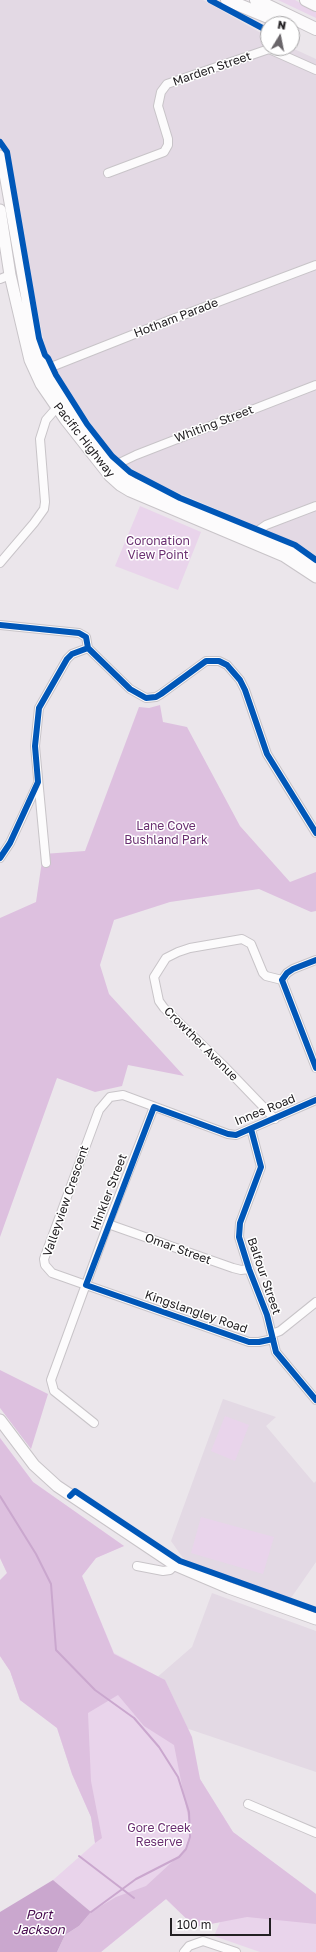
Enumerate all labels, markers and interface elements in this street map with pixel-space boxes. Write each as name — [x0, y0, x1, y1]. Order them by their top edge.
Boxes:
north arrow — [260, 16, 300, 56]
text: N — [277, 18, 287, 32]
street label: Marden Street — [171, 49, 253, 89]
street label: Hotham Parade — [132, 295, 220, 341]
street label: Pacific Highway — [50, 400, 118, 480]
street label: Whiting Street — [172, 402, 256, 446]
park label: Coronation View Point — [126, 534, 190, 562]
park label: Lane Cove Bushland Park — [124, 819, 208, 847]
street label: Crowther Avenue — [161, 1004, 241, 1084]
street label: Innes Road — [233, 1091, 297, 1129]
street label: Valleyview Crescent — [40, 1144, 92, 1258]
street label: Hinkler Street — [88, 1152, 130, 1232]
street label: Omar Street — [143, 1230, 213, 1268]
street label: Balfour Street — [244, 1236, 284, 1316]
street label: Kingslangley Road — [143, 1288, 249, 1336]
park label: Gore Creek Reserve — [127, 1821, 191, 1849]
water label: Port Jackson — [13, 1907, 65, 1938]
scale bar — [172, 1910, 273, 1936]
text: 100 m — [177, 1917, 211, 1932]

